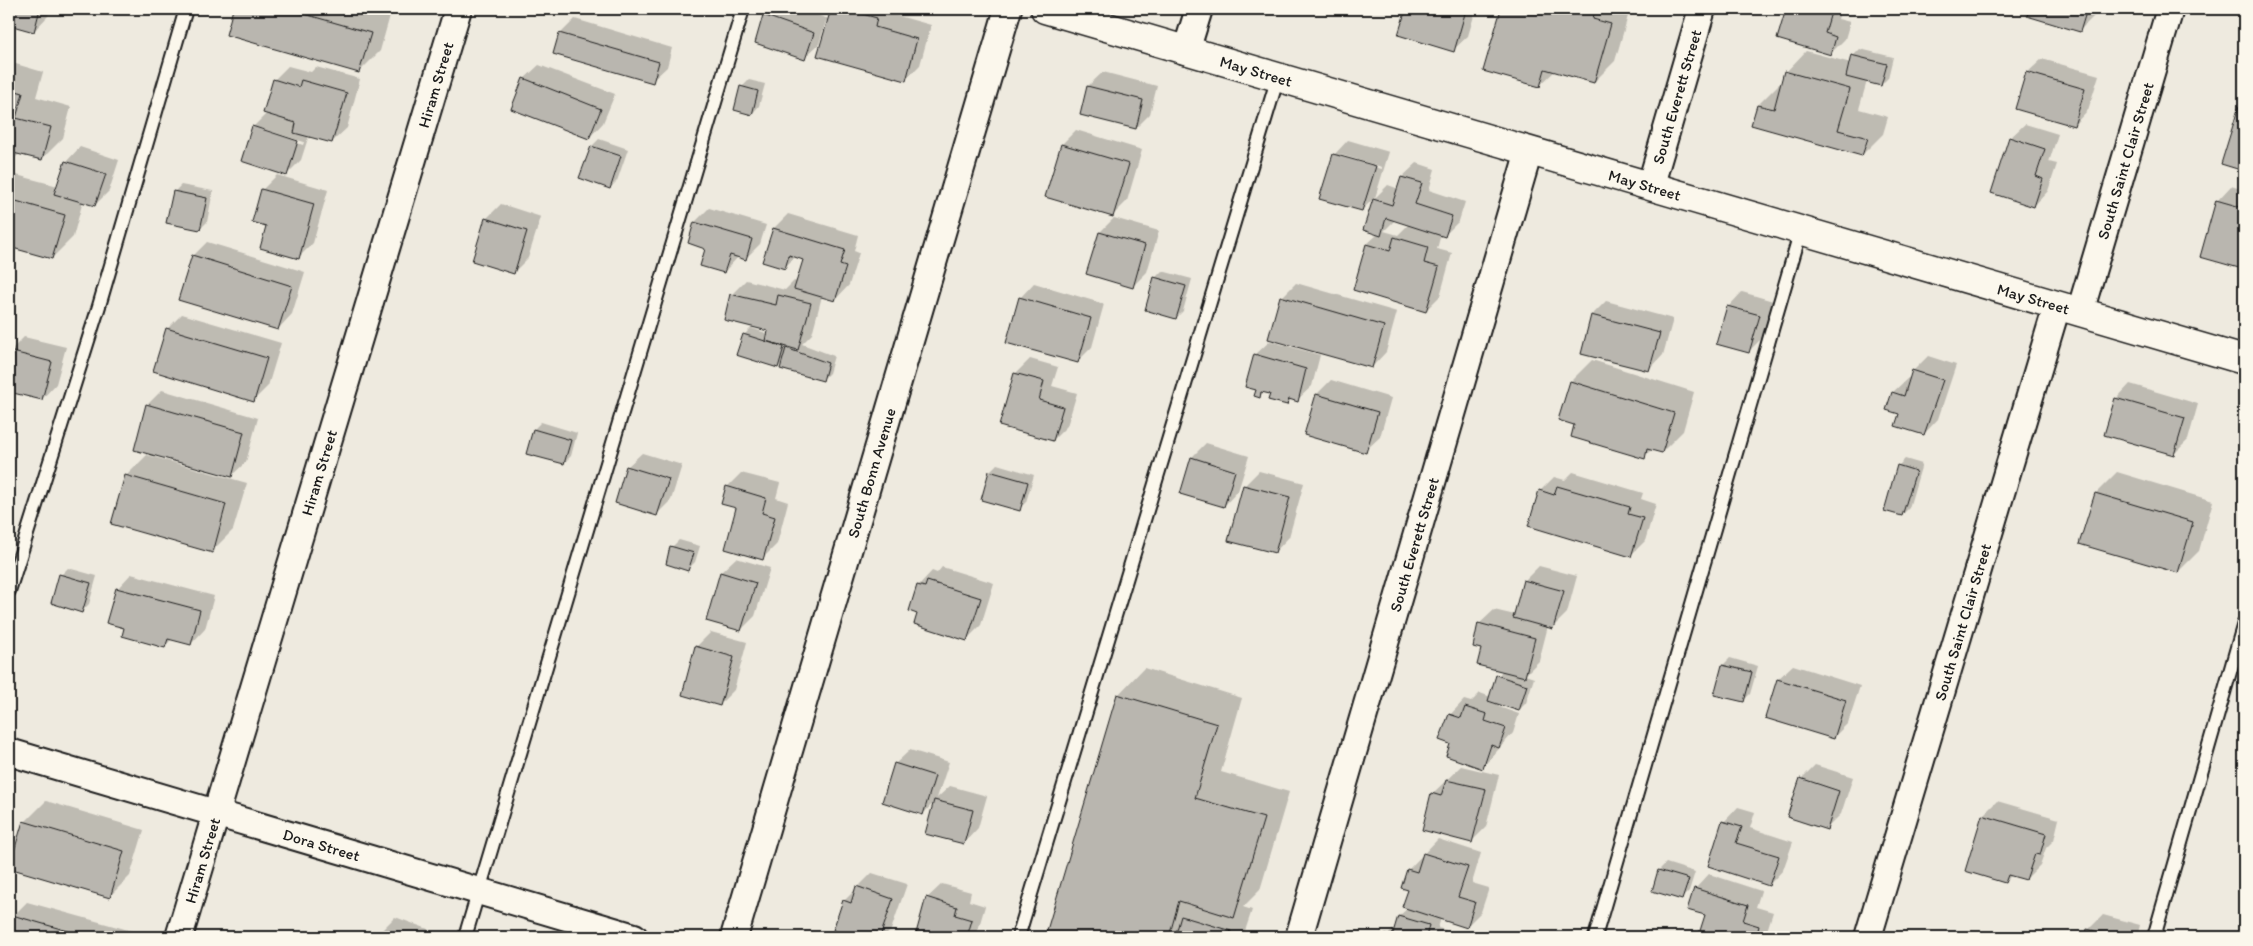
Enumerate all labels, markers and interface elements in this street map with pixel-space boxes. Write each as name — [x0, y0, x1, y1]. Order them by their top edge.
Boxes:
street label: South Everett Street — [1648, 27, 1706, 166]
street label: Hiram Street — [414, 40, 458, 130]
street label: May Street — [1218, 52, 1294, 91]
street label: South Saint Clair Street — [2093, 80, 2158, 242]
street label: May Street — [1606, 165, 1683, 205]
street label: May Street — [1995, 279, 2072, 318]
street label: South Bonn Avenue — [843, 405, 900, 540]
street label: Hiram Street — [297, 427, 341, 518]
street label: South Everett Street — [1386, 475, 1443, 614]
street label: South Saint Clair Street — [1930, 541, 1995, 703]
street label: Hiram Street — [181, 815, 224, 906]
street label: Dora Street — [281, 825, 362, 865]

